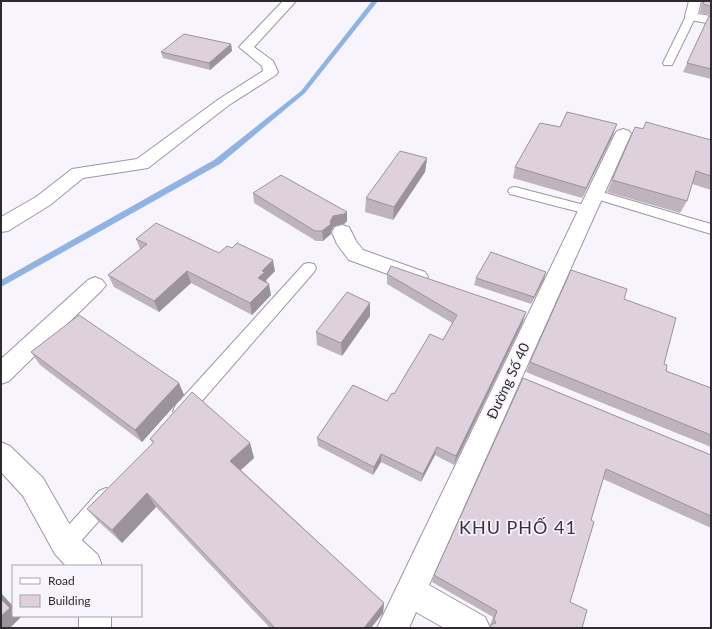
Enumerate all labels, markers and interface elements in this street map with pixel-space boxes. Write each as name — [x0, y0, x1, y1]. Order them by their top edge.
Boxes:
street label: Đường Số 40 — [483, 340, 533, 422]
district label: KHU PHỐ 41 — [459, 516, 577, 538]
legend — [12, 565, 142, 617]
text: Road — [48, 573, 75, 588]
text: Building — [48, 593, 91, 608]

